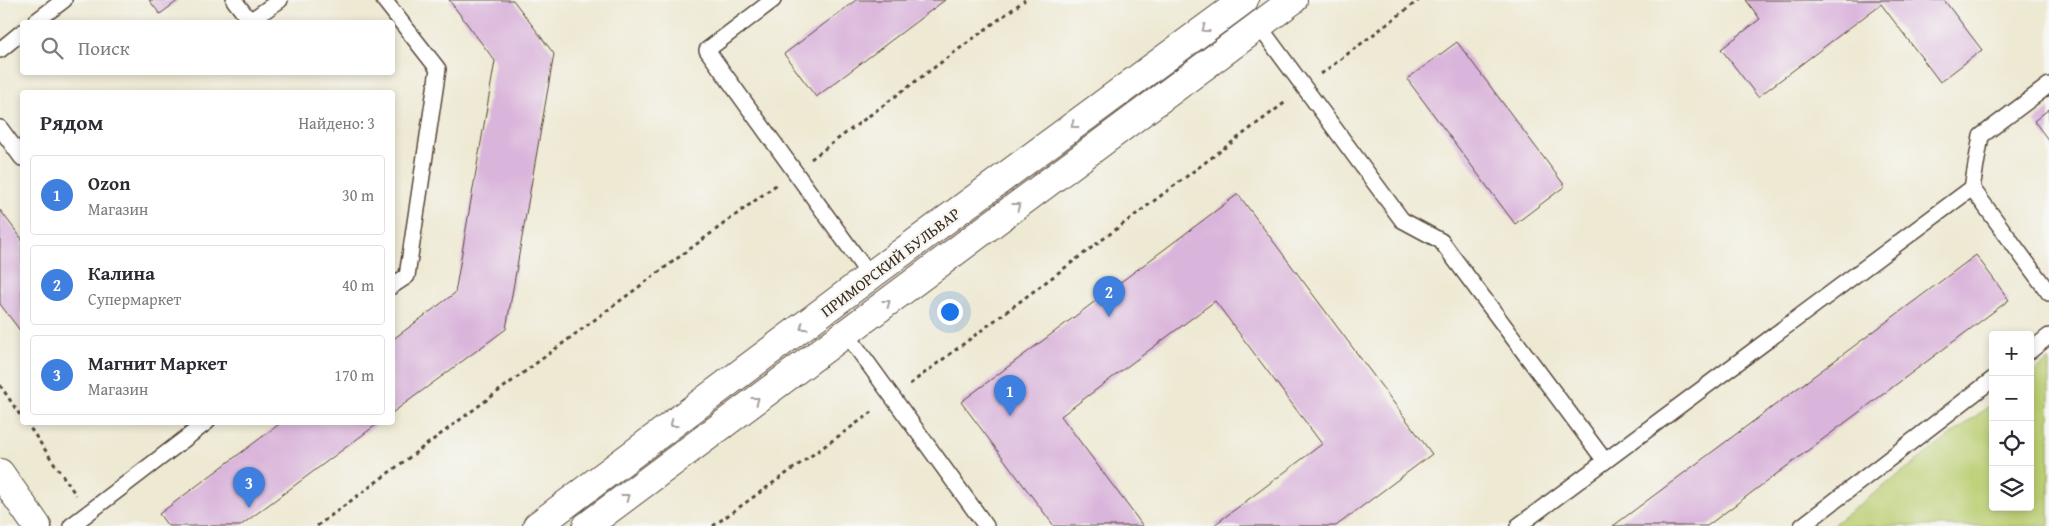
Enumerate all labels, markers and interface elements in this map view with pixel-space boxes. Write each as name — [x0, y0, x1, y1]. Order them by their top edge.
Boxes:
search box — [20, 20, 395, 75]
one-way arrow — [1201, 23, 1211, 32]
icon: search — [38, 34, 66, 62]
text: Поиск — [78, 34, 130, 62]
text: Рядом — [40, 107, 103, 138]
text: Найдено: 3 — [298, 111, 375, 135]
one-way arrow — [1071, 120, 1080, 128]
text: Ozon — [88, 169, 130, 197]
text: 1 — [53, 183, 61, 207]
text: 30 m — [342, 183, 374, 207]
text: Магазин — [88, 197, 148, 221]
street label: ПРИМОРСКИЙ БУЛЬВАР — [815, 201, 965, 323]
one-way arrow — [1011, 203, 1021, 212]
text: Калина — [88, 259, 155, 287]
text: 2 — [53, 273, 61, 297]
text: 40 m — [342, 273, 374, 297]
pin: 2 — [1093, 276, 1125, 317]
text: Супермаркет — [88, 287, 181, 311]
your location — [937, 299, 963, 325]
one-way arrow — [881, 300, 891, 309]
one-way arrow — [800, 321, 809, 329]
map controls — [1989, 331, 2034, 511]
button: + — [1989, 331, 2034, 376]
text: Магнит Маркет — [88, 349, 227, 377]
text: 3 — [53, 363, 61, 387]
text: 170 m — [334, 363, 374, 387]
pin: 1 — [994, 375, 1026, 416]
button: − — [1989, 376, 2034, 421]
text: Магазин — [88, 377, 148, 401]
one-way arrow — [750, 397, 760, 406]
one-way arrow — [669, 418, 679, 427]
button: locate — [1989, 421, 2034, 466]
button: layers — [1989, 466, 2034, 511]
pin: 3 — [233, 467, 265, 508]
one-way arrow — [620, 494, 630, 503]

